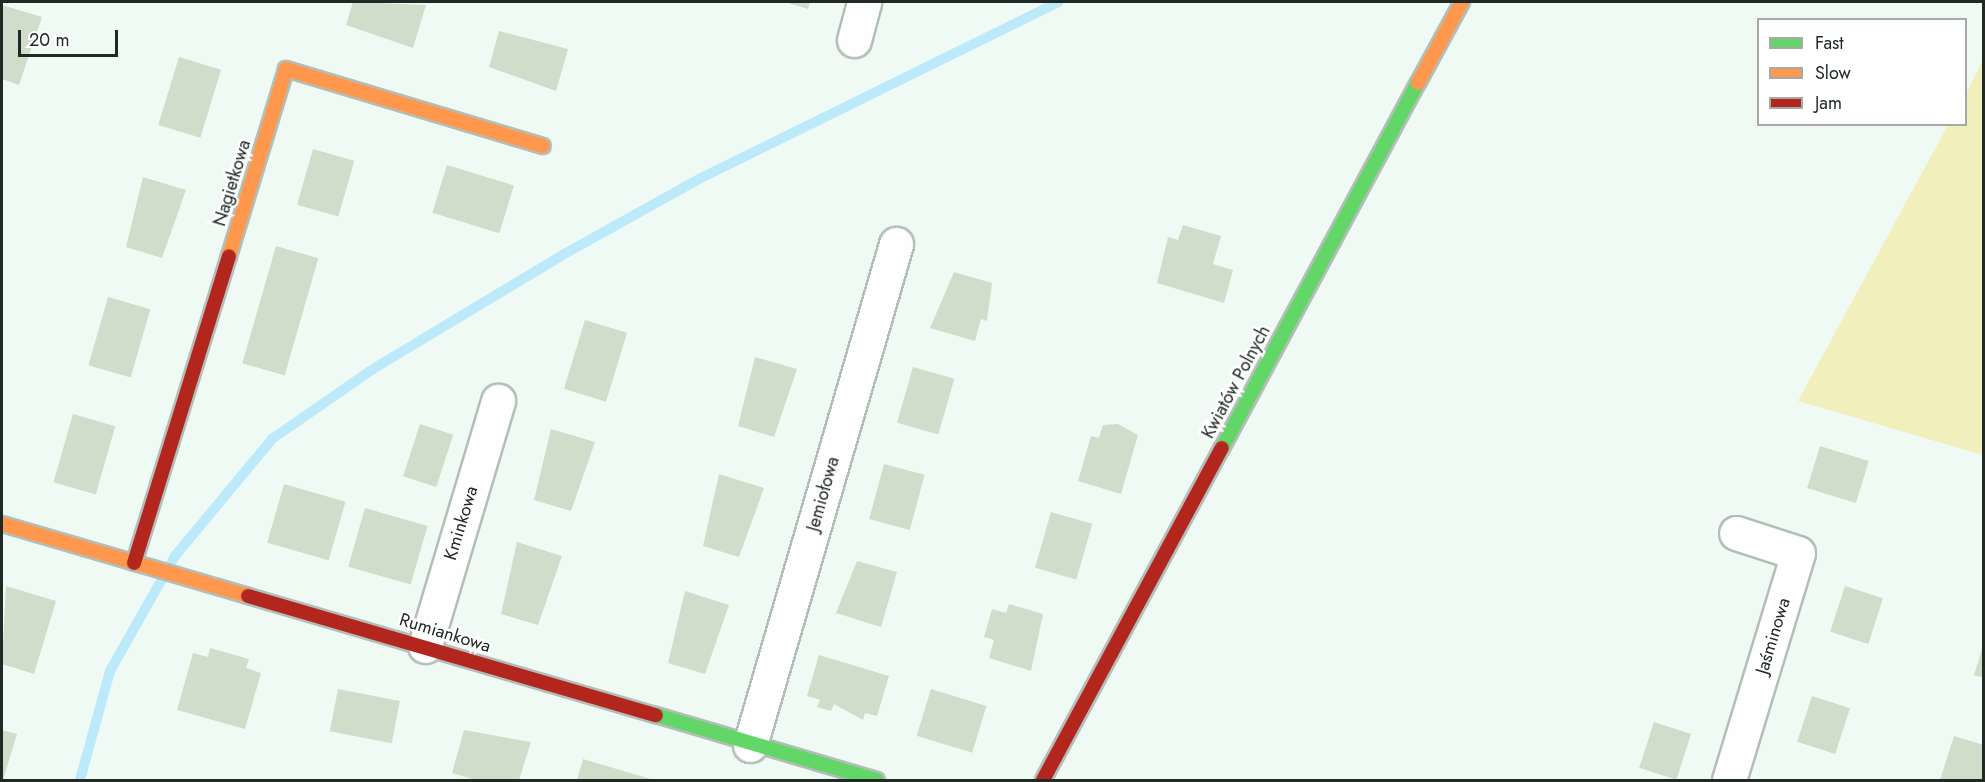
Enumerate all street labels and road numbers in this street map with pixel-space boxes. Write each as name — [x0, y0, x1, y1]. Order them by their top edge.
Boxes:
street label: Nagietkowa — [209, 137, 255, 229]
street label: Kwiatów Polnych — [1197, 322, 1275, 442]
street label: Jemiołowa — [802, 454, 844, 534]
street label: Kminkowa — [439, 483, 483, 563]
street label: Jaśminowa — [1751, 595, 1795, 677]
street label: Rumiankowa — [397, 609, 493, 657]

